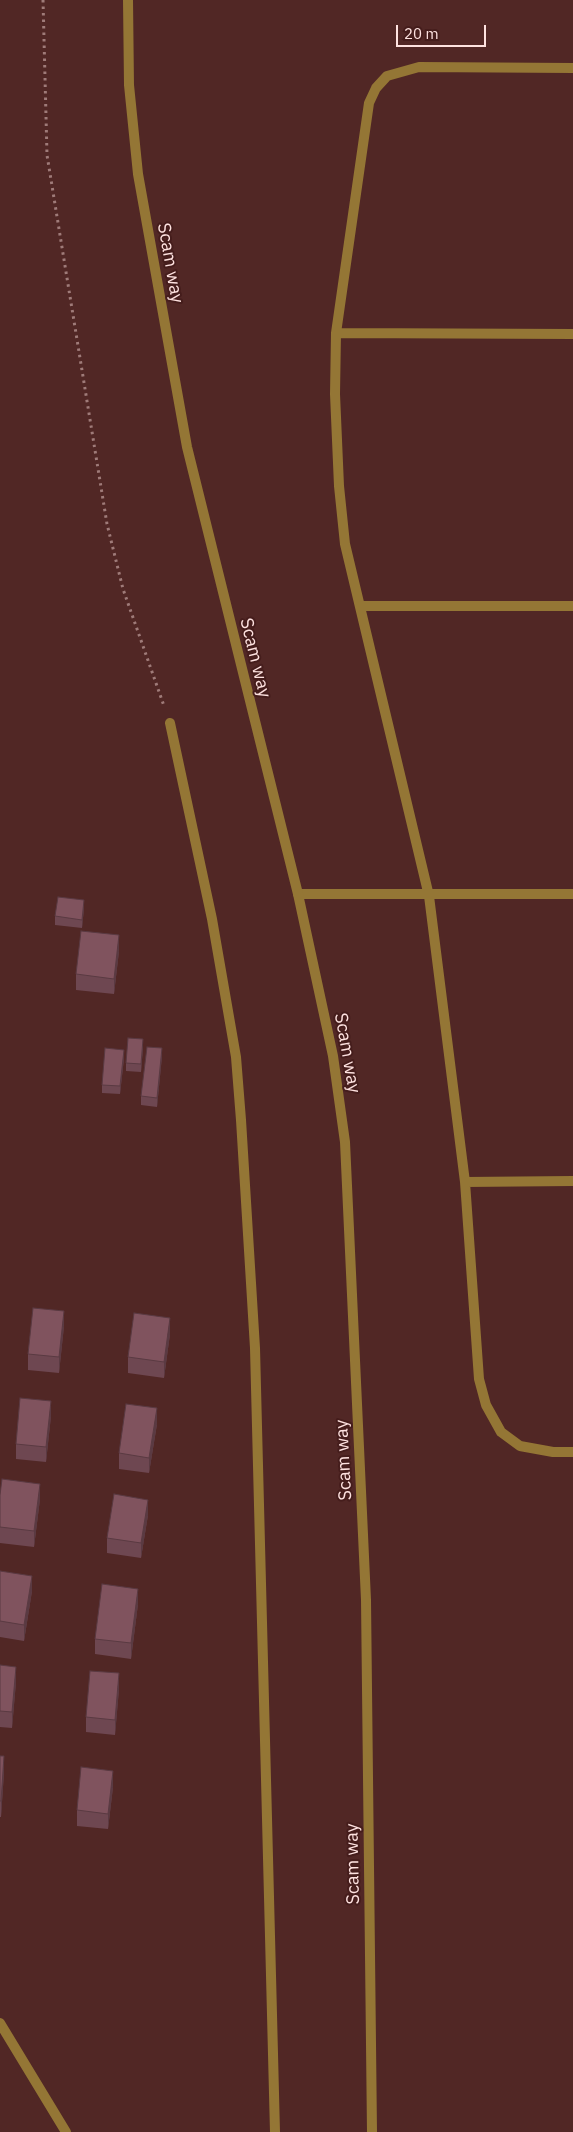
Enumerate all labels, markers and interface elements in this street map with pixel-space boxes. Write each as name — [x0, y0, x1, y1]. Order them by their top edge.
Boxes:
scale bar — [398, 15, 488, 47]
text: 20 m — [404, 24, 439, 43]
street label: Scam way — [152, 221, 188, 305]
street label: Scam way — [235, 616, 275, 700]
street label: Scam way — [329, 1011, 365, 1095]
street label: Scam way — [331, 1419, 357, 1501]
street label: Scam way — [341, 1823, 365, 1905]

